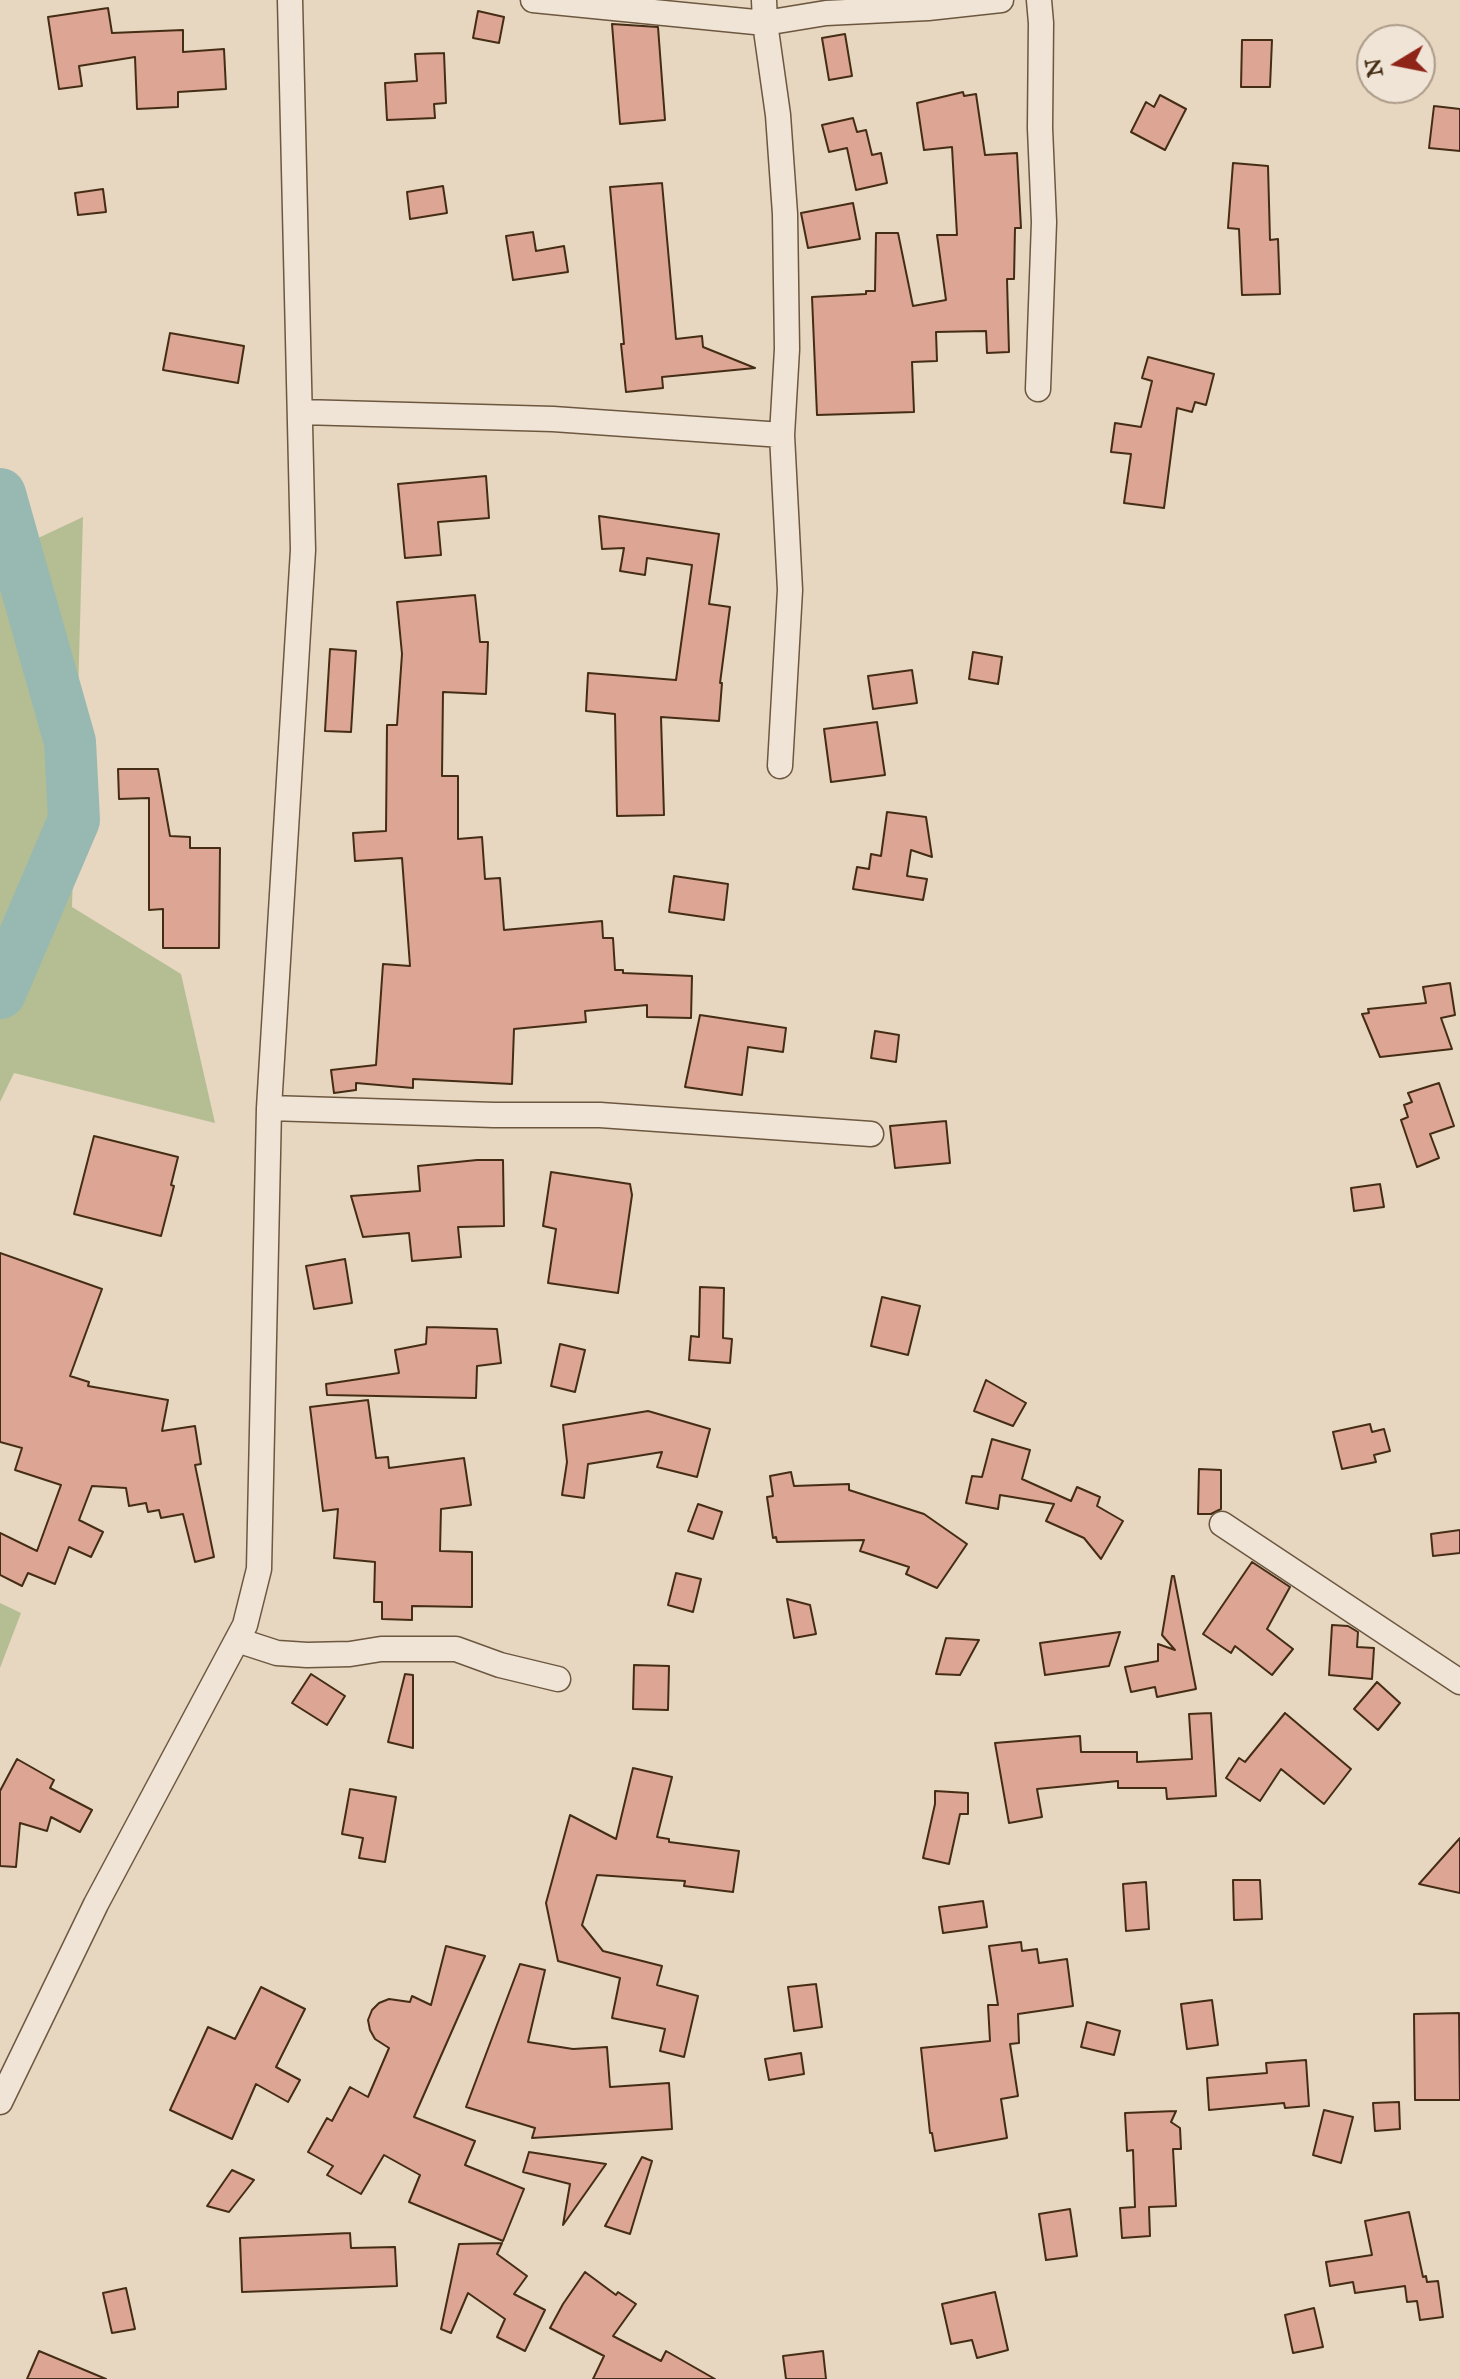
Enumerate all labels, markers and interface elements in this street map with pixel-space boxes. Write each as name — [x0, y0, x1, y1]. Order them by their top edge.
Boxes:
north arrow — [1356, 24, 1436, 104]
text: N — [1359, 56, 1389, 79]

